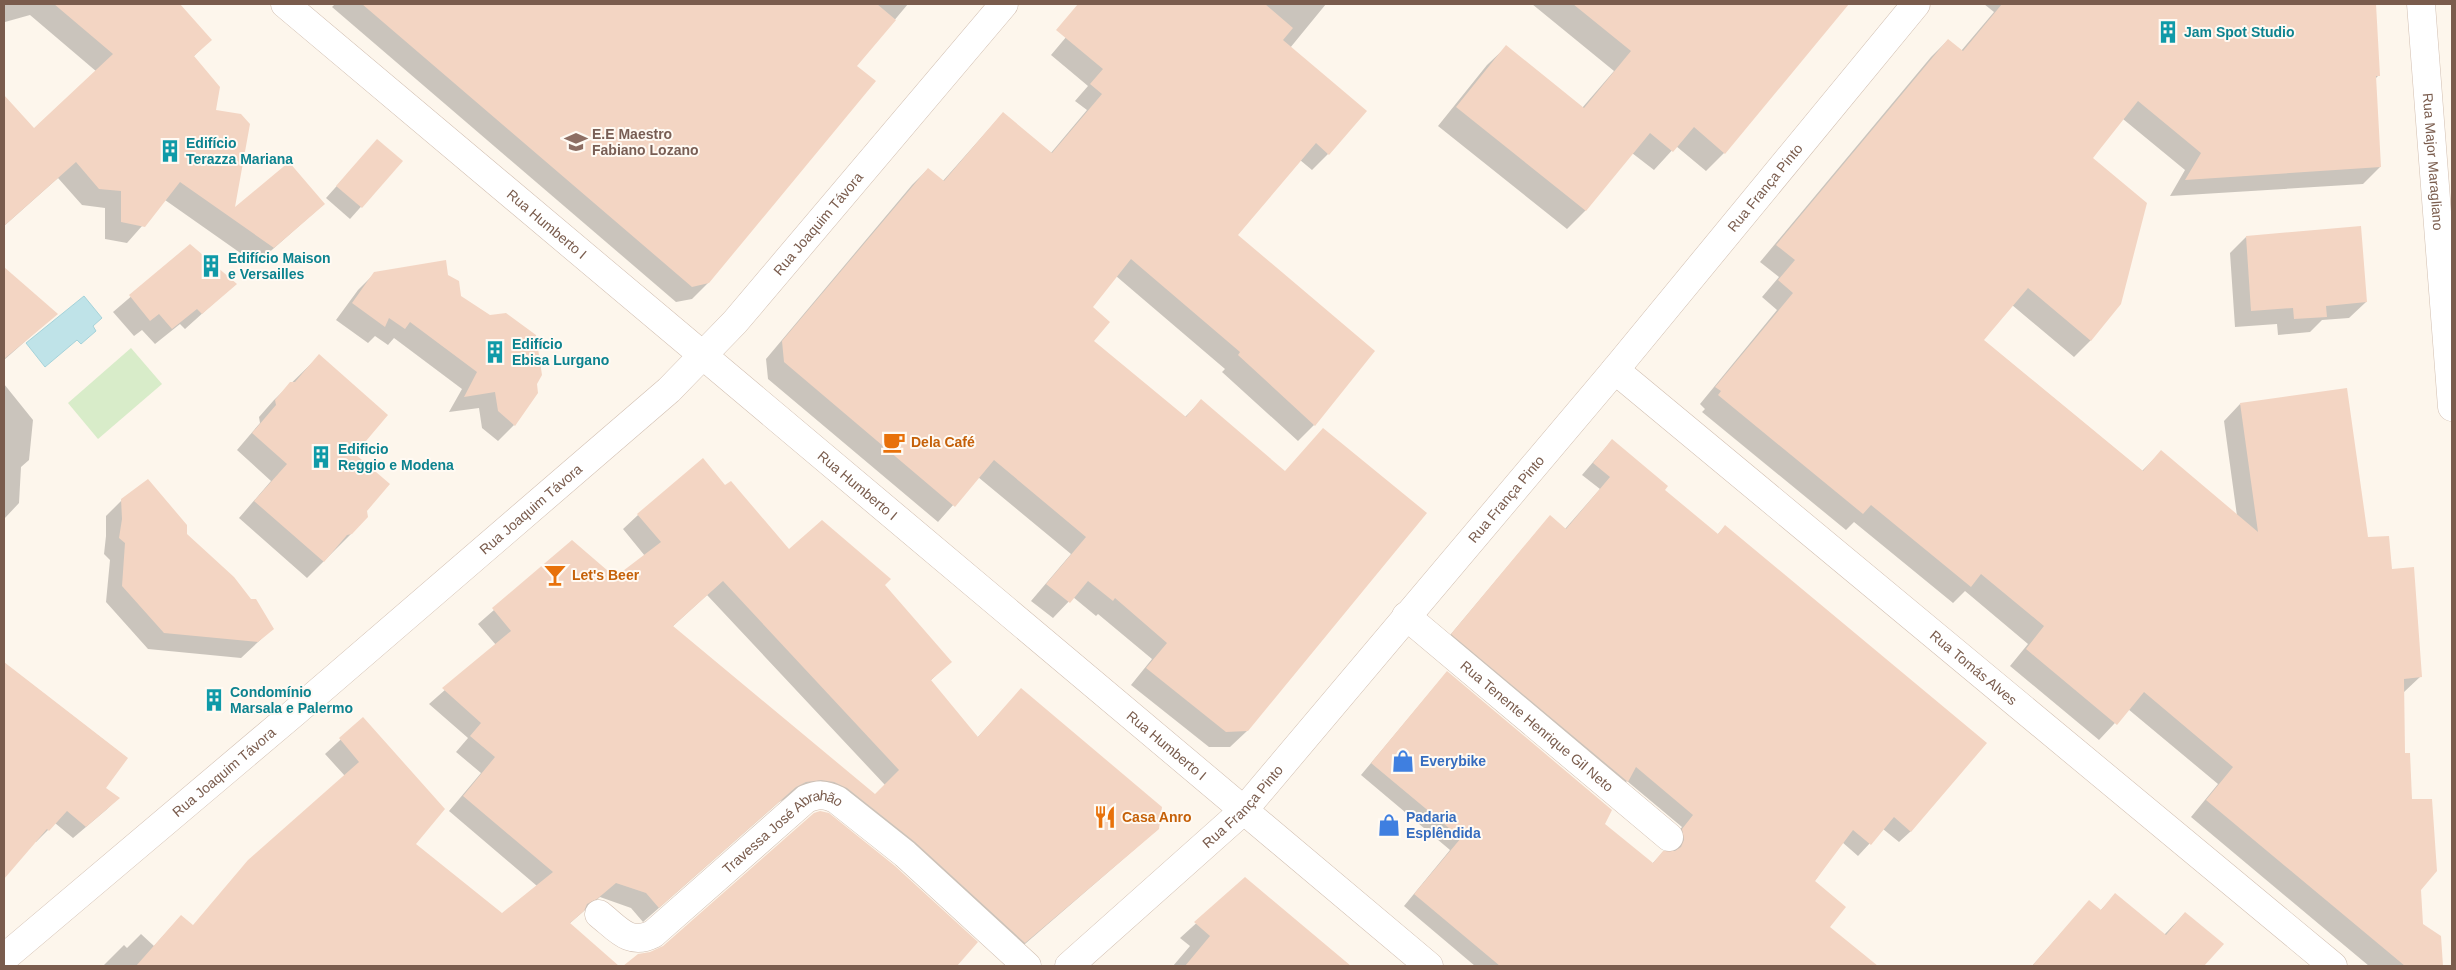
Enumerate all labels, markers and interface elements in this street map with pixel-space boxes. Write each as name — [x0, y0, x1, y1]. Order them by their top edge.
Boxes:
building icon: Jam Spot Studio — [2155, 19, 2181, 45]
place label: Jam Spot Studio — [2184, 24, 2294, 40]
street label: Rua Major Maragliano — [2420, 92, 2446, 231]
place label: E.E Maestro Fabiano Lozano — [592, 126, 699, 158]
school or university icon: E.E Maestro Fabiano Lozano — [563, 129, 589, 155]
place label: Edifício Terazza Mariana — [186, 135, 293, 167]
building icon: Edifício Terazza Mariana — [157, 138, 183, 164]
street label: Rua França Pinto — [1724, 140, 1806, 235]
street label: Rua Joaquim Távora — [770, 169, 866, 279]
street label: Rua Humberto I — [504, 186, 590, 262]
place label: Edifício Maison e Versailles — [228, 250, 331, 282]
building icon: Edifício Maison e Versailles — [198, 253, 224, 279]
place label: Edifício Ebisa Lurgano — [512, 336, 609, 368]
building icon: Edifício Ebisa Lurgano — [482, 339, 508, 365]
cafe icon: Dela Café — [881, 429, 907, 455]
place label: Dela Café — [911, 434, 975, 450]
place label: Edificio Reggio e Modena — [338, 441, 454, 473]
building icon: Edificio Reggio e Modena — [308, 444, 334, 470]
street label: Rua Humberto I — [814, 447, 901, 523]
street label: Rua França Pinto — [1465, 452, 1547, 546]
street label: Rua Joaquim Távora — [476, 461, 585, 558]
bar icon: Let's Beer — [542, 562, 568, 588]
place label: Let's Beer — [572, 567, 640, 583]
street label: Rua Tomás Alves — [1927, 627, 2020, 708]
street label: Rua Tenente Henrique Gil Neto — [1457, 657, 1617, 795]
place label: Condomínio Marsala e Palermo — [230, 684, 353, 716]
building icon: Condomínio Marsala e Palermo — [201, 687, 227, 713]
street label: Rua Humberto I — [1124, 707, 1210, 783]
street label: Rua Joaquim Távora — [169, 724, 279, 820]
shop icon: Everybike — [1390, 748, 1416, 774]
place label: Everybike — [1420, 753, 1486, 769]
street label: Rua França Pinto — [1199, 762, 1286, 851]
street label: Travessa José Abrahão — [719, 787, 847, 877]
restaurant icon: Casa Anro — [1092, 804, 1118, 830]
place label: Casa Anro — [1122, 809, 1192, 825]
place label: Padaria Esplêndida — [1406, 809, 1481, 841]
shop icon: Padaria Esplêndida — [1376, 812, 1402, 838]

